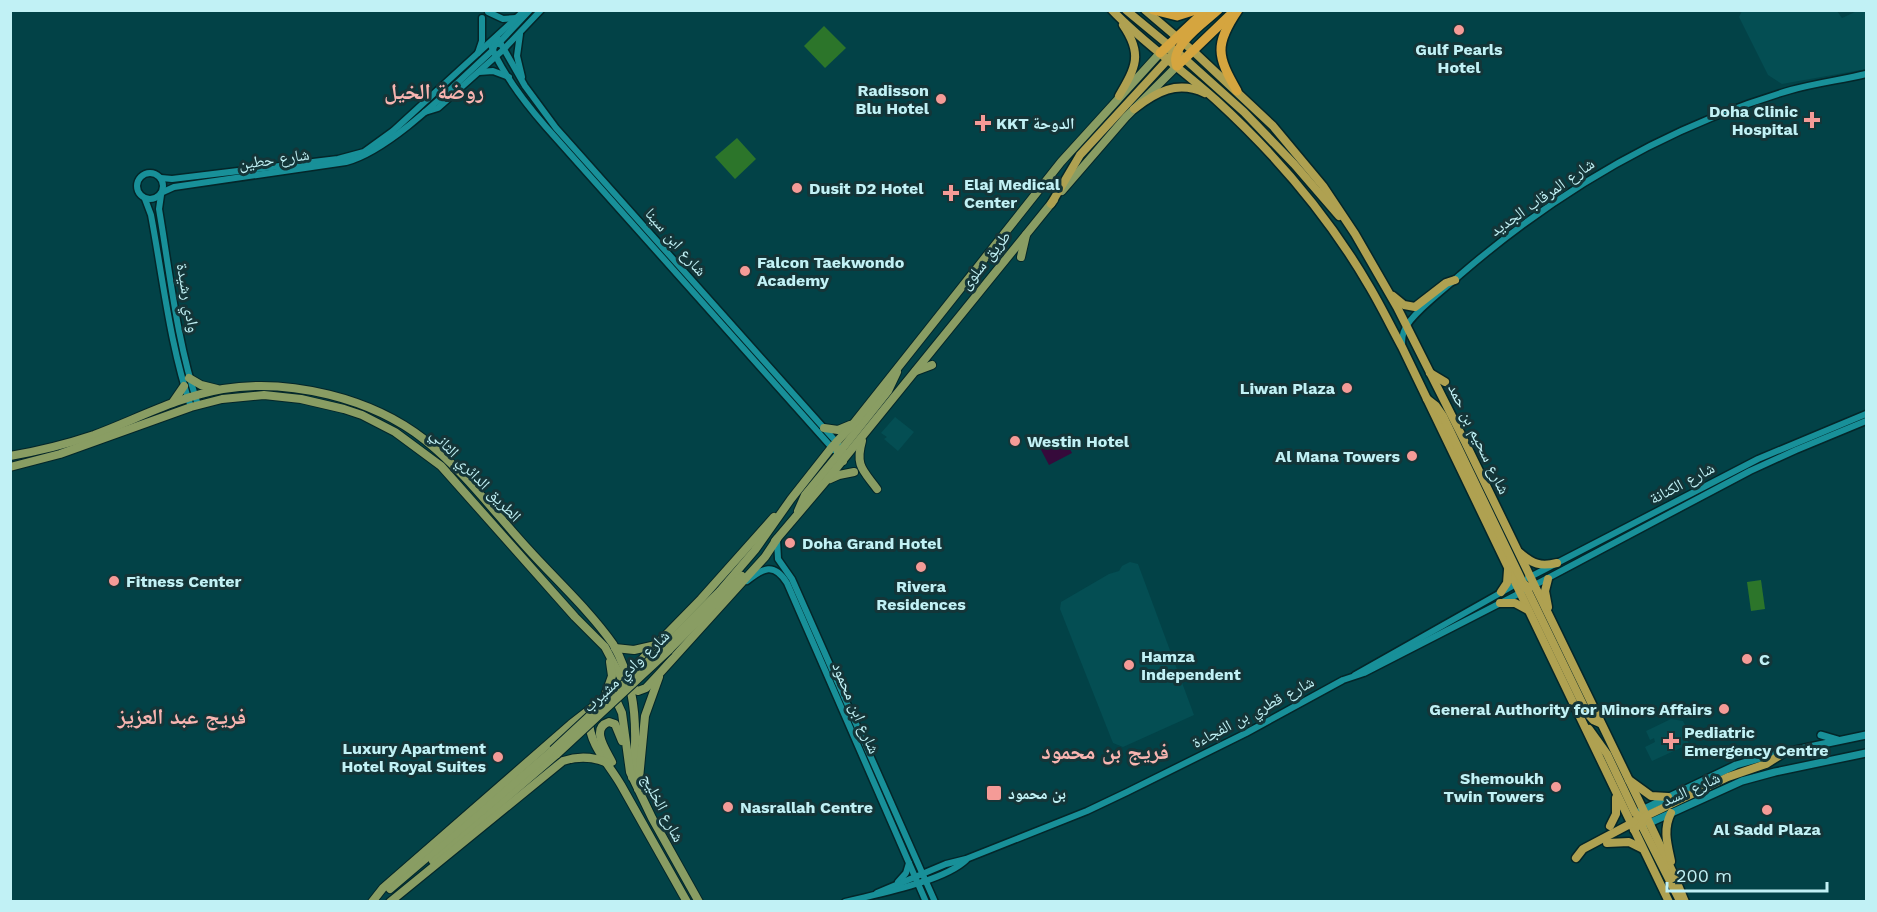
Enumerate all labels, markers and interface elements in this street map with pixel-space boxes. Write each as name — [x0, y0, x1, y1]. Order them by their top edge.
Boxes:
marker: Gulf Pearls Hotel — [1452, 23, 1466, 37]
place label: Gulf Pearls Hotel — [1415, 40, 1503, 77]
district label: روضة الخيل — [384, 79, 484, 105]
place label: Radisson Blu Hotel — [856, 81, 930, 118]
marker: Radisson Blu Hotel — [934, 92, 948, 106]
place label: Doha Clinic Hospital — [1709, 102, 1799, 139]
marker: Doha Clinic Hospital — [1803, 111, 1821, 129]
marker: KKT الدوحة — [974, 114, 992, 132]
place label: KKT الدوحة — [996, 114, 1075, 133]
street label: شارع حطين — [237, 145, 311, 174]
street label: شارع المرقاب الجديد — [1486, 154, 1598, 241]
place label: Elaj Medical Center — [964, 175, 1061, 212]
place label: Dusit D2 Hotel — [809, 179, 924, 198]
marker: Dusit D2 Hotel — [790, 181, 804, 195]
marker: Elaj Medical Center — [942, 184, 960, 202]
street label: شارع ابن سينا — [641, 204, 711, 281]
street label: طريق سلوى — [956, 227, 1015, 294]
place label: Falcon Taekwondo Academy — [757, 253, 905, 290]
street label: وادي رشيدة — [170, 262, 203, 335]
marker: Falcon Taekwondo Academy — [738, 264, 752, 278]
place label: Liwan Plaza — [1240, 379, 1336, 398]
marker: Liwan Plaza — [1340, 381, 1354, 395]
street label: شارع سحيم بن حمد — [1443, 381, 1514, 498]
street label: الطريق الدائري الثاني — [425, 424, 525, 528]
place label: Westin Hotel — [1027, 432, 1130, 451]
marker: Westin Hotel — [1008, 434, 1022, 448]
place label: Al Mana Towers — [1275, 447, 1400, 466]
marker: Al Mana Towers — [1405, 449, 1419, 463]
street label: شارع الكنانة — [1646, 458, 1718, 509]
place label: Doha Grand Hotel — [802, 534, 942, 553]
marker: Doha Grand Hotel — [783, 536, 797, 550]
marker: Rivera Residences — [914, 560, 928, 574]
place label: Fitness Center — [126, 572, 242, 591]
marker: Fitness Center — [107, 574, 121, 588]
place label: Rivera Residences — [876, 577, 966, 614]
street label: شارع وادي مشيرب — [579, 626, 675, 718]
place label: Hamza Independent — [1141, 647, 1241, 684]
place label: C — [1759, 650, 1770, 669]
marker: C — [1740, 652, 1754, 666]
marker: Hamza Independent — [1122, 658, 1136, 672]
street label: شارع ابن محمود — [827, 659, 884, 757]
street label: شارع قطري بن الفجاءة — [1189, 672, 1319, 755]
place label: General Authority for Minors Affairs — [1429, 700, 1712, 719]
marker: General Authority for Minors Affairs — [1717, 702, 1731, 716]
district label: فريج عبد العزيز — [117, 704, 246, 731]
place label: Pediatric Emergency Centre — [1684, 723, 1829, 760]
marker: Pediatric Emergency Centre — [1662, 732, 1680, 750]
place label: Luxury Apartment Hotel Royal Suites — [341, 739, 486, 776]
district label: فريج بن محمود — [1041, 739, 1169, 766]
marker: Luxury Apartment Hotel Royal Suites — [491, 750, 505, 764]
street label: شارع السد — [1659, 768, 1723, 811]
place label: Shemoukh Twin Towers — [1444, 769, 1544, 806]
street label: شارع الخليج — [637, 771, 688, 846]
marker: Shemoukh Twin Towers — [1549, 780, 1563, 794]
marker: بن محمود — [985, 784, 1003, 802]
place label: بن محمود — [1008, 784, 1066, 803]
place label: Nasrallah Centre — [740, 798, 873, 817]
marker: Nasrallah Centre — [721, 800, 735, 814]
marker: Al Sadd Plaza — [1760, 803, 1774, 817]
place label: Al Sadd Plaza — [1713, 820, 1821, 839]
scale bar — [1667, 855, 1828, 893]
text: 200 m — [1676, 865, 1732, 886]

